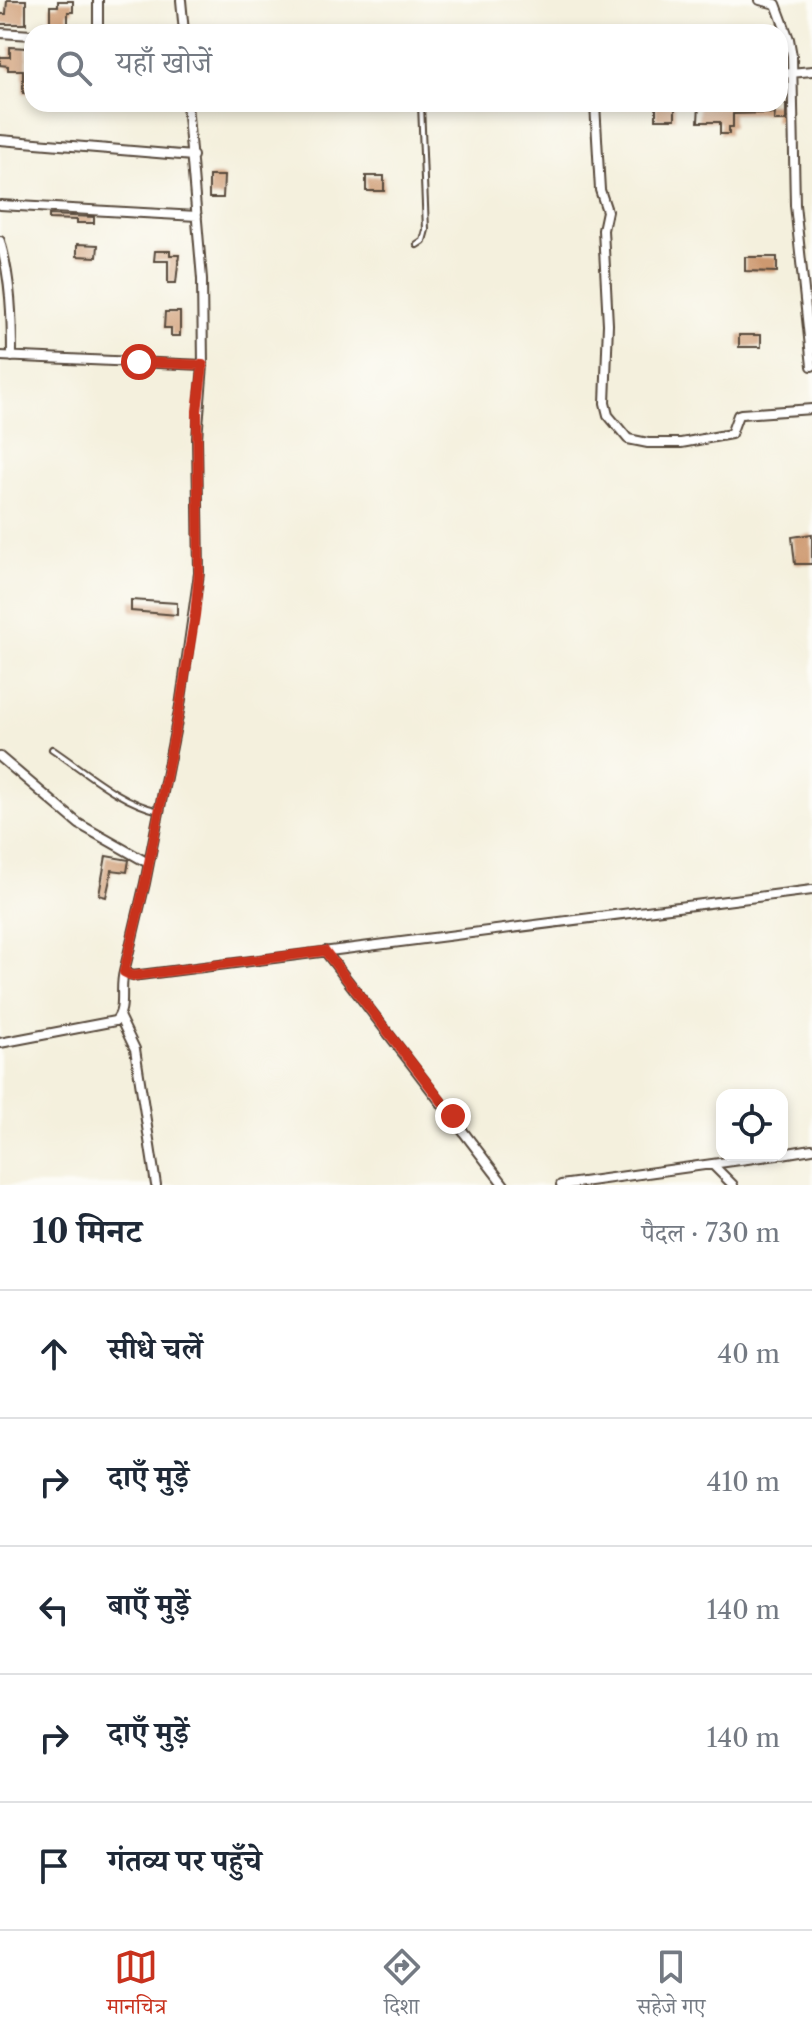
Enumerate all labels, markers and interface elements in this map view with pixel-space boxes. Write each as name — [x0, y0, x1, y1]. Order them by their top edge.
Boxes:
search box — [24, 24, 788, 112]
text: यहाँ खोजें — [116, 44, 212, 81]
icon: search — [52, 46, 96, 90]
route start — [121, 344, 157, 380]
map controls — [716, 1089, 788, 1161]
button: locate — [716, 1089, 788, 1161]
route end — [435, 1098, 471, 1134]
text: 10 मिनट — [32, 1210, 142, 1252]
text: पैदल · 730 m — [642, 1217, 780, 1249]
text: सीधे चलें — [108, 1330, 203, 1367]
icon: ahead — [32, 1332, 76, 1376]
text: 40 m — [717, 1338, 780, 1370]
text: दाएँ मुड़ें — [108, 1458, 189, 1495]
icon: right — [32, 1460, 76, 1504]
text: 410 m — [706, 1466, 780, 1498]
text: बाएँ मुड़ें — [108, 1586, 190, 1623]
icon: left — [32, 1588, 76, 1632]
text: 140 m — [706, 1594, 780, 1626]
text: दाएँ मुड़ें — [108, 1714, 189, 1751]
icon: right — [32, 1716, 76, 1760]
text: 140 m — [706, 1722, 780, 1754]
text: गंतव्य पर पहुँचे — [108, 1842, 262, 1879]
icon: arrive — [32, 1844, 76, 1888]
tab: मानचित्र — [107, 1945, 166, 2028]
tab: दिशा — [380, 1945, 424, 2028]
tab: सहेजे गए — [637, 1945, 705, 2028]

